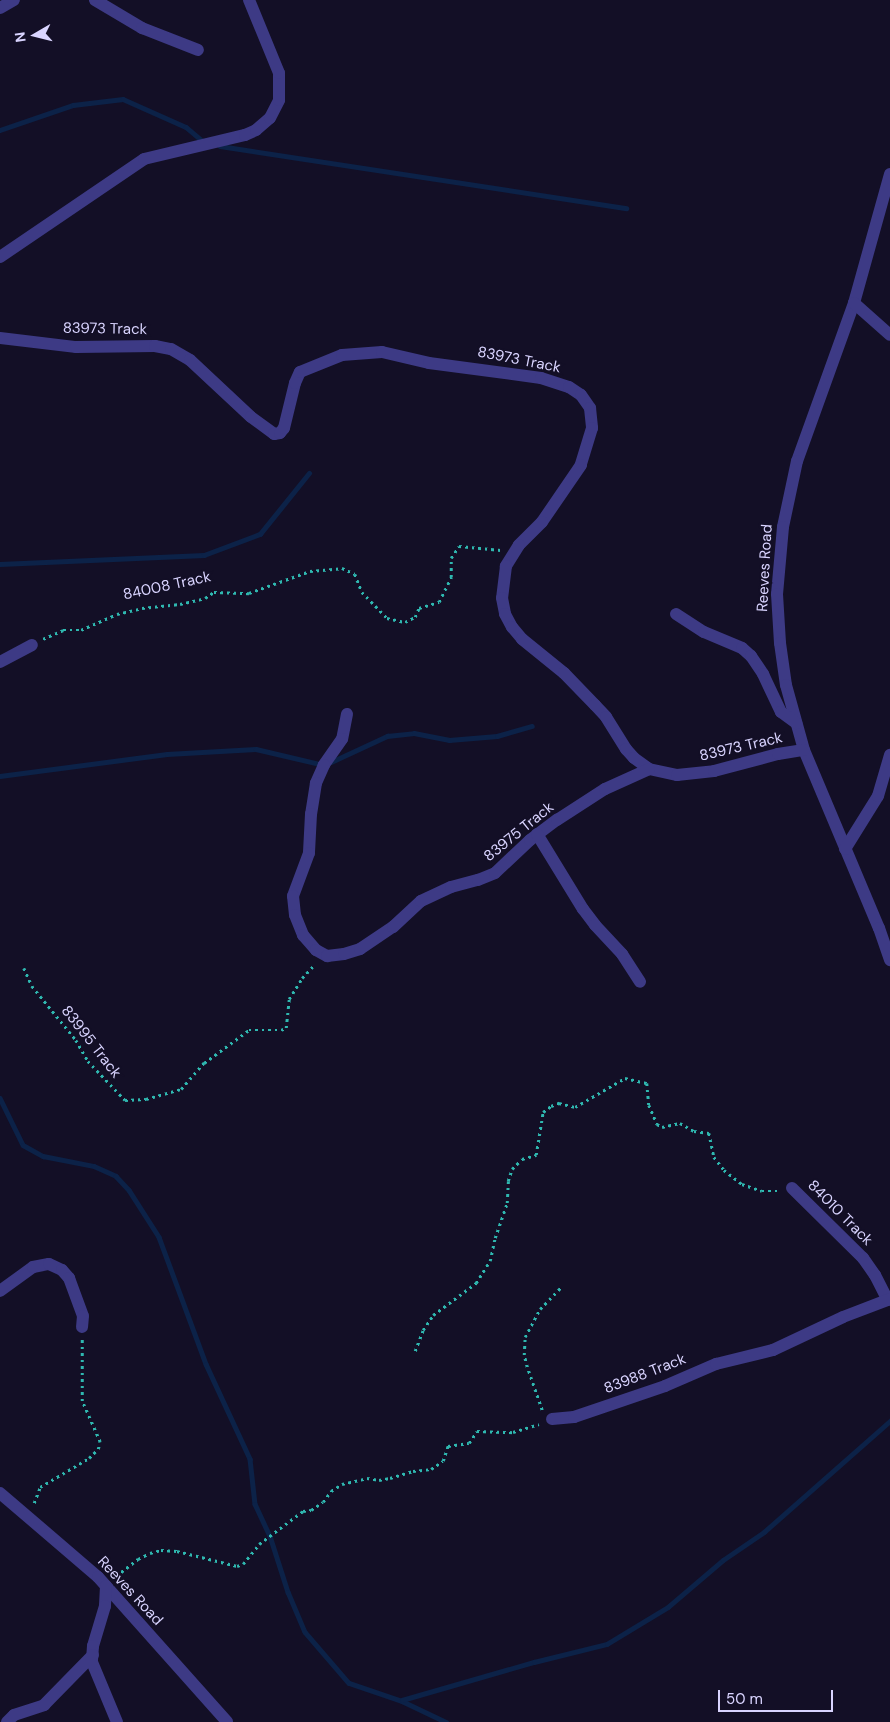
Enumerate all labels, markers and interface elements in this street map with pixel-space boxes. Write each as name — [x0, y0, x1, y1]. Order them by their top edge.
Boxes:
north arrow — [10, 10, 60, 60]
text: N — [11, 31, 30, 43]
street label: 83973 Track — [63, 319, 147, 339]
street label: 83973 Track — [476, 343, 562, 377]
street label: Reeves Road — [754, 524, 776, 612]
street label: 84008 Track — [121, 568, 213, 604]
street label: 83973 Track — [698, 729, 784, 765]
street label: 83975 Track — [480, 798, 558, 866]
street label: 83995 Track — [57, 1002, 125, 1082]
street label: 84010 Track — [804, 1177, 876, 1249]
street label: 83988 Track — [601, 1350, 689, 1398]
street label: Reeves Road — [94, 1553, 166, 1629]
scale bar — [720, 1680, 835, 1712]
text: 50 m — [726, 1689, 763, 1709]

